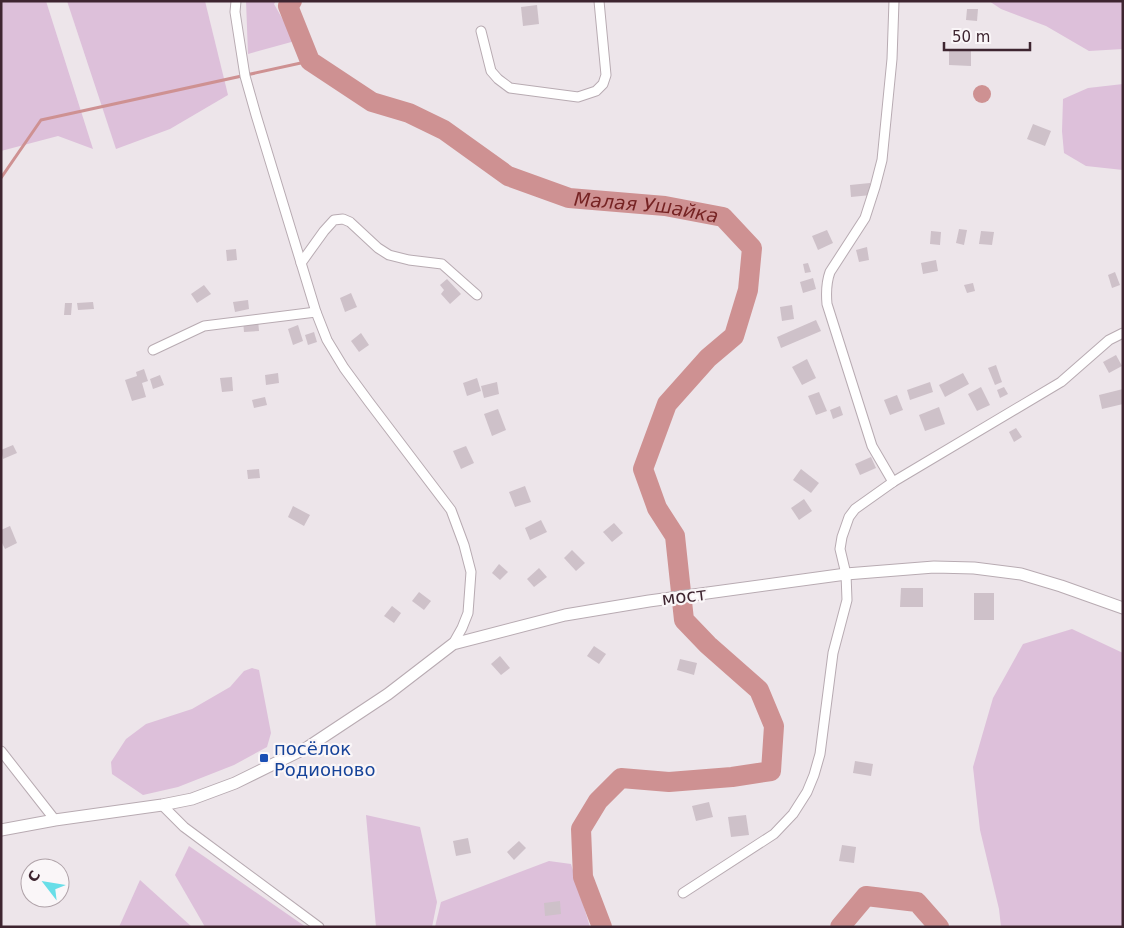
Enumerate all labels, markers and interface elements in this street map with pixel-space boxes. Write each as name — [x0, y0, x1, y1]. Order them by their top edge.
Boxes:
scale bar — [944, 20, 1030, 52]
text: 50 m — [952, 28, 990, 46]
water label: Малая Ушайка — [573, 187, 720, 227]
street label: мост — [660, 583, 708, 609]
place label: посёлок Родионово — [274, 738, 375, 780]
marker: посёлок Родионово — [258, 752, 270, 764]
north arrow — [20, 858, 70, 908]
text: С — [24, 868, 43, 885]

